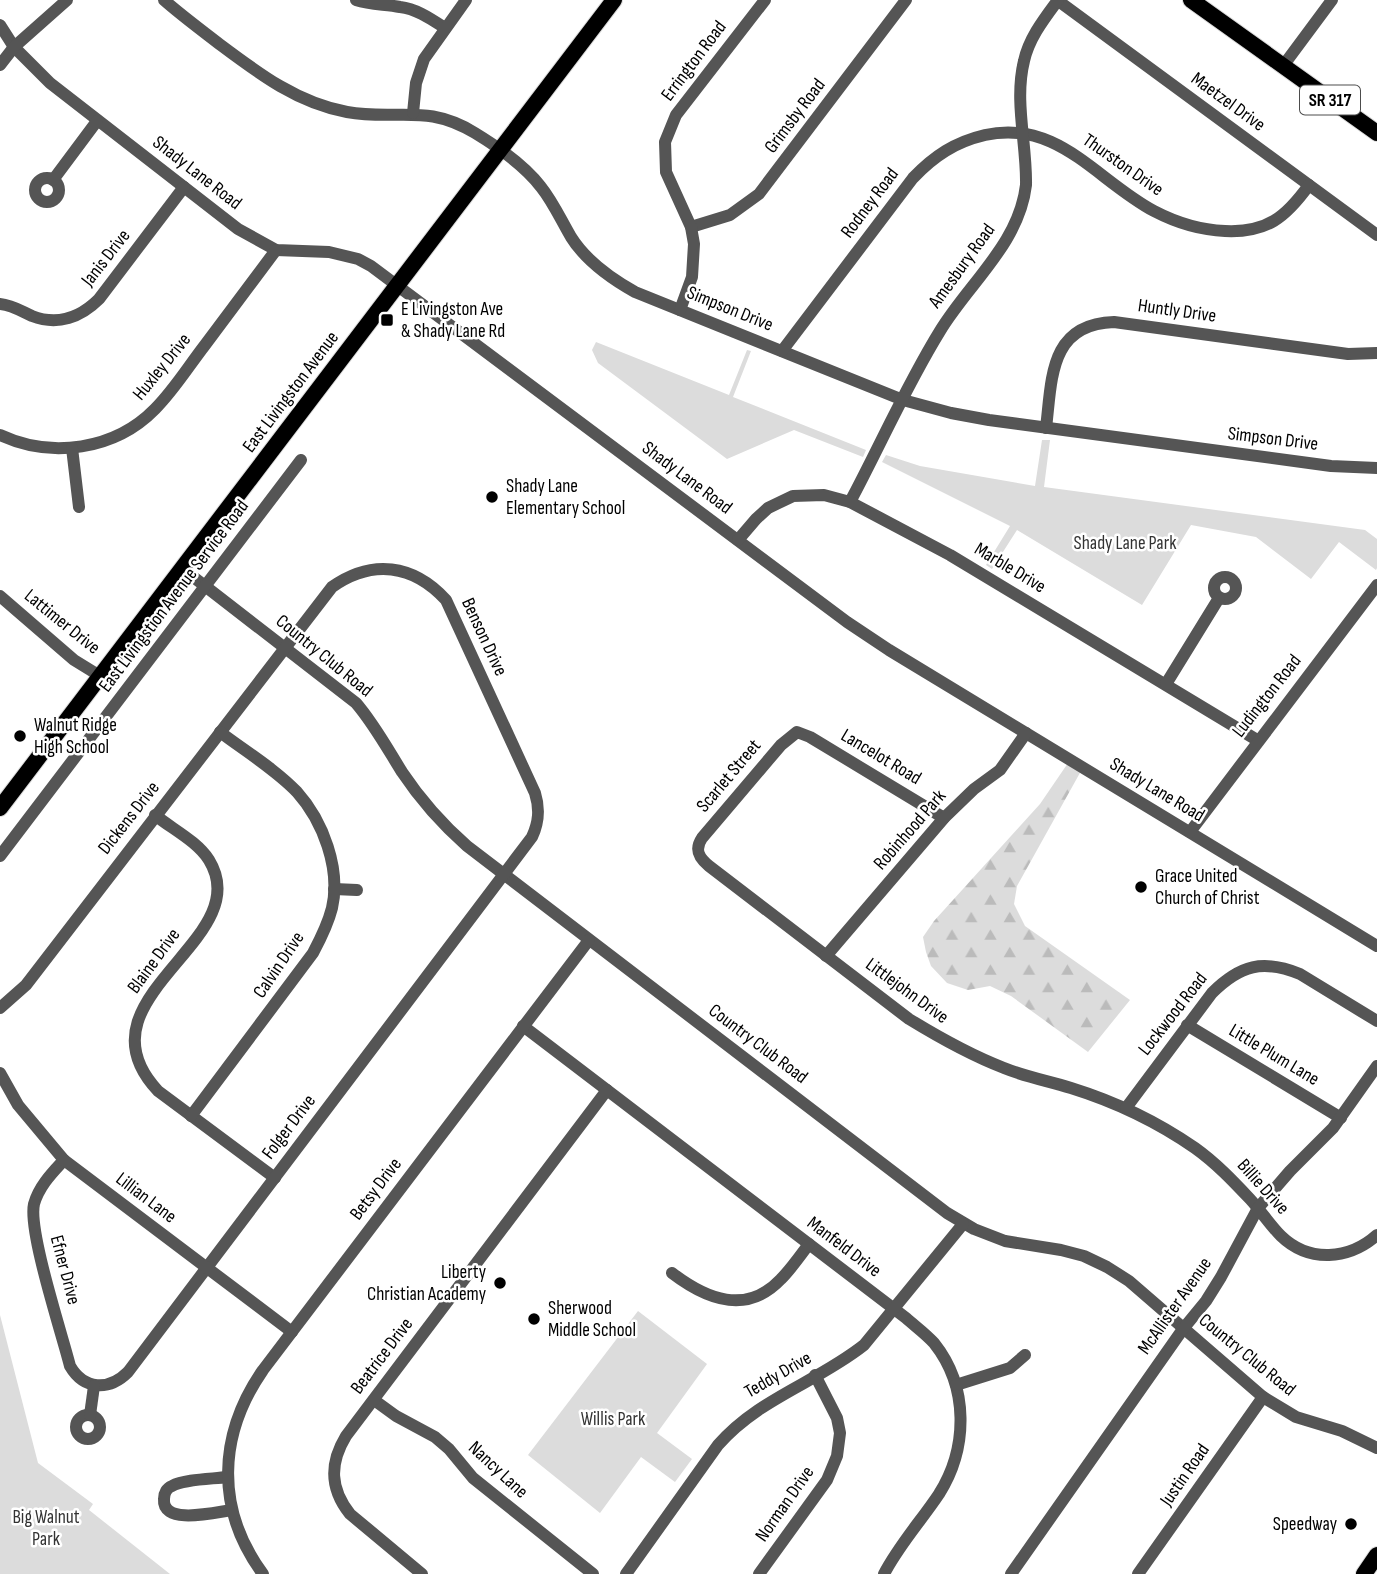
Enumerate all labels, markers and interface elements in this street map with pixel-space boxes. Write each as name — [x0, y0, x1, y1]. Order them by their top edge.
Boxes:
street label: Errington Road — [656, 16, 732, 106]
street label: Maetzel Drive — [1186, 67, 1270, 137]
street label: Grimsby Road — [760, 74, 830, 158]
road number: SR 317 — [1300, 86, 1360, 114]
street label: Thurston Drive — [1078, 129, 1168, 201]
street label: Shady Lane Road — [148, 131, 246, 215]
street label: Rodney Road — [836, 163, 904, 243]
street label: Amesbury Road — [923, 219, 1000, 313]
street label: Janis Drive — [76, 225, 135, 292]
street label: Simpson Drive — [684, 281, 776, 337]
street label: Huntly Drive — [1136, 294, 1218, 328]
place label: E Livingston Ave & Shady Lane Rd — [401, 298, 505, 343]
marker: E Livingston Ave & Shady Lane Rd — [379, 312, 395, 328]
street label: East Livingston Avenue — [238, 327, 344, 457]
street label: Huxley Drive — [128, 329, 196, 405]
street label: Simpson Drive — [1227, 422, 1319, 456]
street label: Shady Lane Road — [637, 437, 737, 519]
place label: Shady Lane Elementary School — [506, 475, 625, 520]
marker: Shady Lane Elementary School — [484, 489, 500, 505]
street label: East Livingstion Avenue Service Road — [94, 495, 254, 697]
park label: Shady Lane Park — [1074, 532, 1177, 555]
street label: Marble Drive — [970, 538, 1050, 598]
street label: Lattimer Drive — [19, 584, 105, 660]
street label: Benson Drive — [456, 594, 512, 680]
street label: Country Club Road — [271, 610, 377, 702]
street label: Ludington Road — [1228, 650, 1306, 742]
place label: Walnut Ridge High School — [34, 714, 117, 759]
street label: Lancelot Road — [837, 724, 925, 790]
marker: Walnut Ridge High School — [12, 728, 28, 744]
street label: Scarlet Street — [692, 735, 766, 817]
street label: Shady Lane Road — [1105, 753, 1209, 827]
street label: Dickens Drive — [93, 777, 165, 859]
street label: Robinhood Park — [869, 785, 952, 875]
place label: Grace United Church of Christ — [1155, 865, 1260, 910]
marker: Grace United Church of Christ — [1133, 879, 1149, 895]
street label: Blaine Drive — [123, 924, 185, 998]
street label: Calvin Drive — [249, 927, 309, 1003]
street label: Littlejohn Drive — [861, 953, 953, 1029]
street label: Lockwood Road — [1134, 968, 1212, 1060]
street label: Country Club Road — [704, 999, 812, 1089]
street label: Little Plum Lane — [1225, 1019, 1323, 1091]
street label: Folger Drive — [257, 1090, 321, 1164]
street label: Betsy Drive — [345, 1153, 407, 1225]
street label: Billie Drive — [1232, 1154, 1294, 1220]
street label: Lillian Lane — [111, 1168, 181, 1228]
street label: Manfeld Drive — [802, 1212, 886, 1282]
street label: Efner Drive — [45, 1233, 85, 1307]
street label: McAllister Avenue — [1133, 1253, 1217, 1359]
place label: Liberty Christian Academy — [367, 1261, 487, 1306]
marker: Liberty Christian Academy — [492, 1275, 508, 1291]
place label: Sherwood Middle School — [548, 1297, 636, 1342]
street label: Country Club Road — [1194, 1309, 1300, 1401]
marker: Sherwood Middle School — [526, 1311, 542, 1327]
street label: Beatrice Drive — [346, 1313, 418, 1399]
street label: Teddy Drive — [740, 1347, 816, 1403]
park label: Willis Park — [581, 1408, 646, 1431]
street label: Nancy Lane — [463, 1437, 533, 1503]
street label: Justin Road — [1155, 1439, 1215, 1511]
street label: Norman Drive — [751, 1462, 819, 1546]
park label: Big Walnut Park — [12, 1506, 80, 1551]
place label: Speedway — [1273, 1513, 1338, 1536]
marker: Speedway — [1343, 1516, 1359, 1532]

